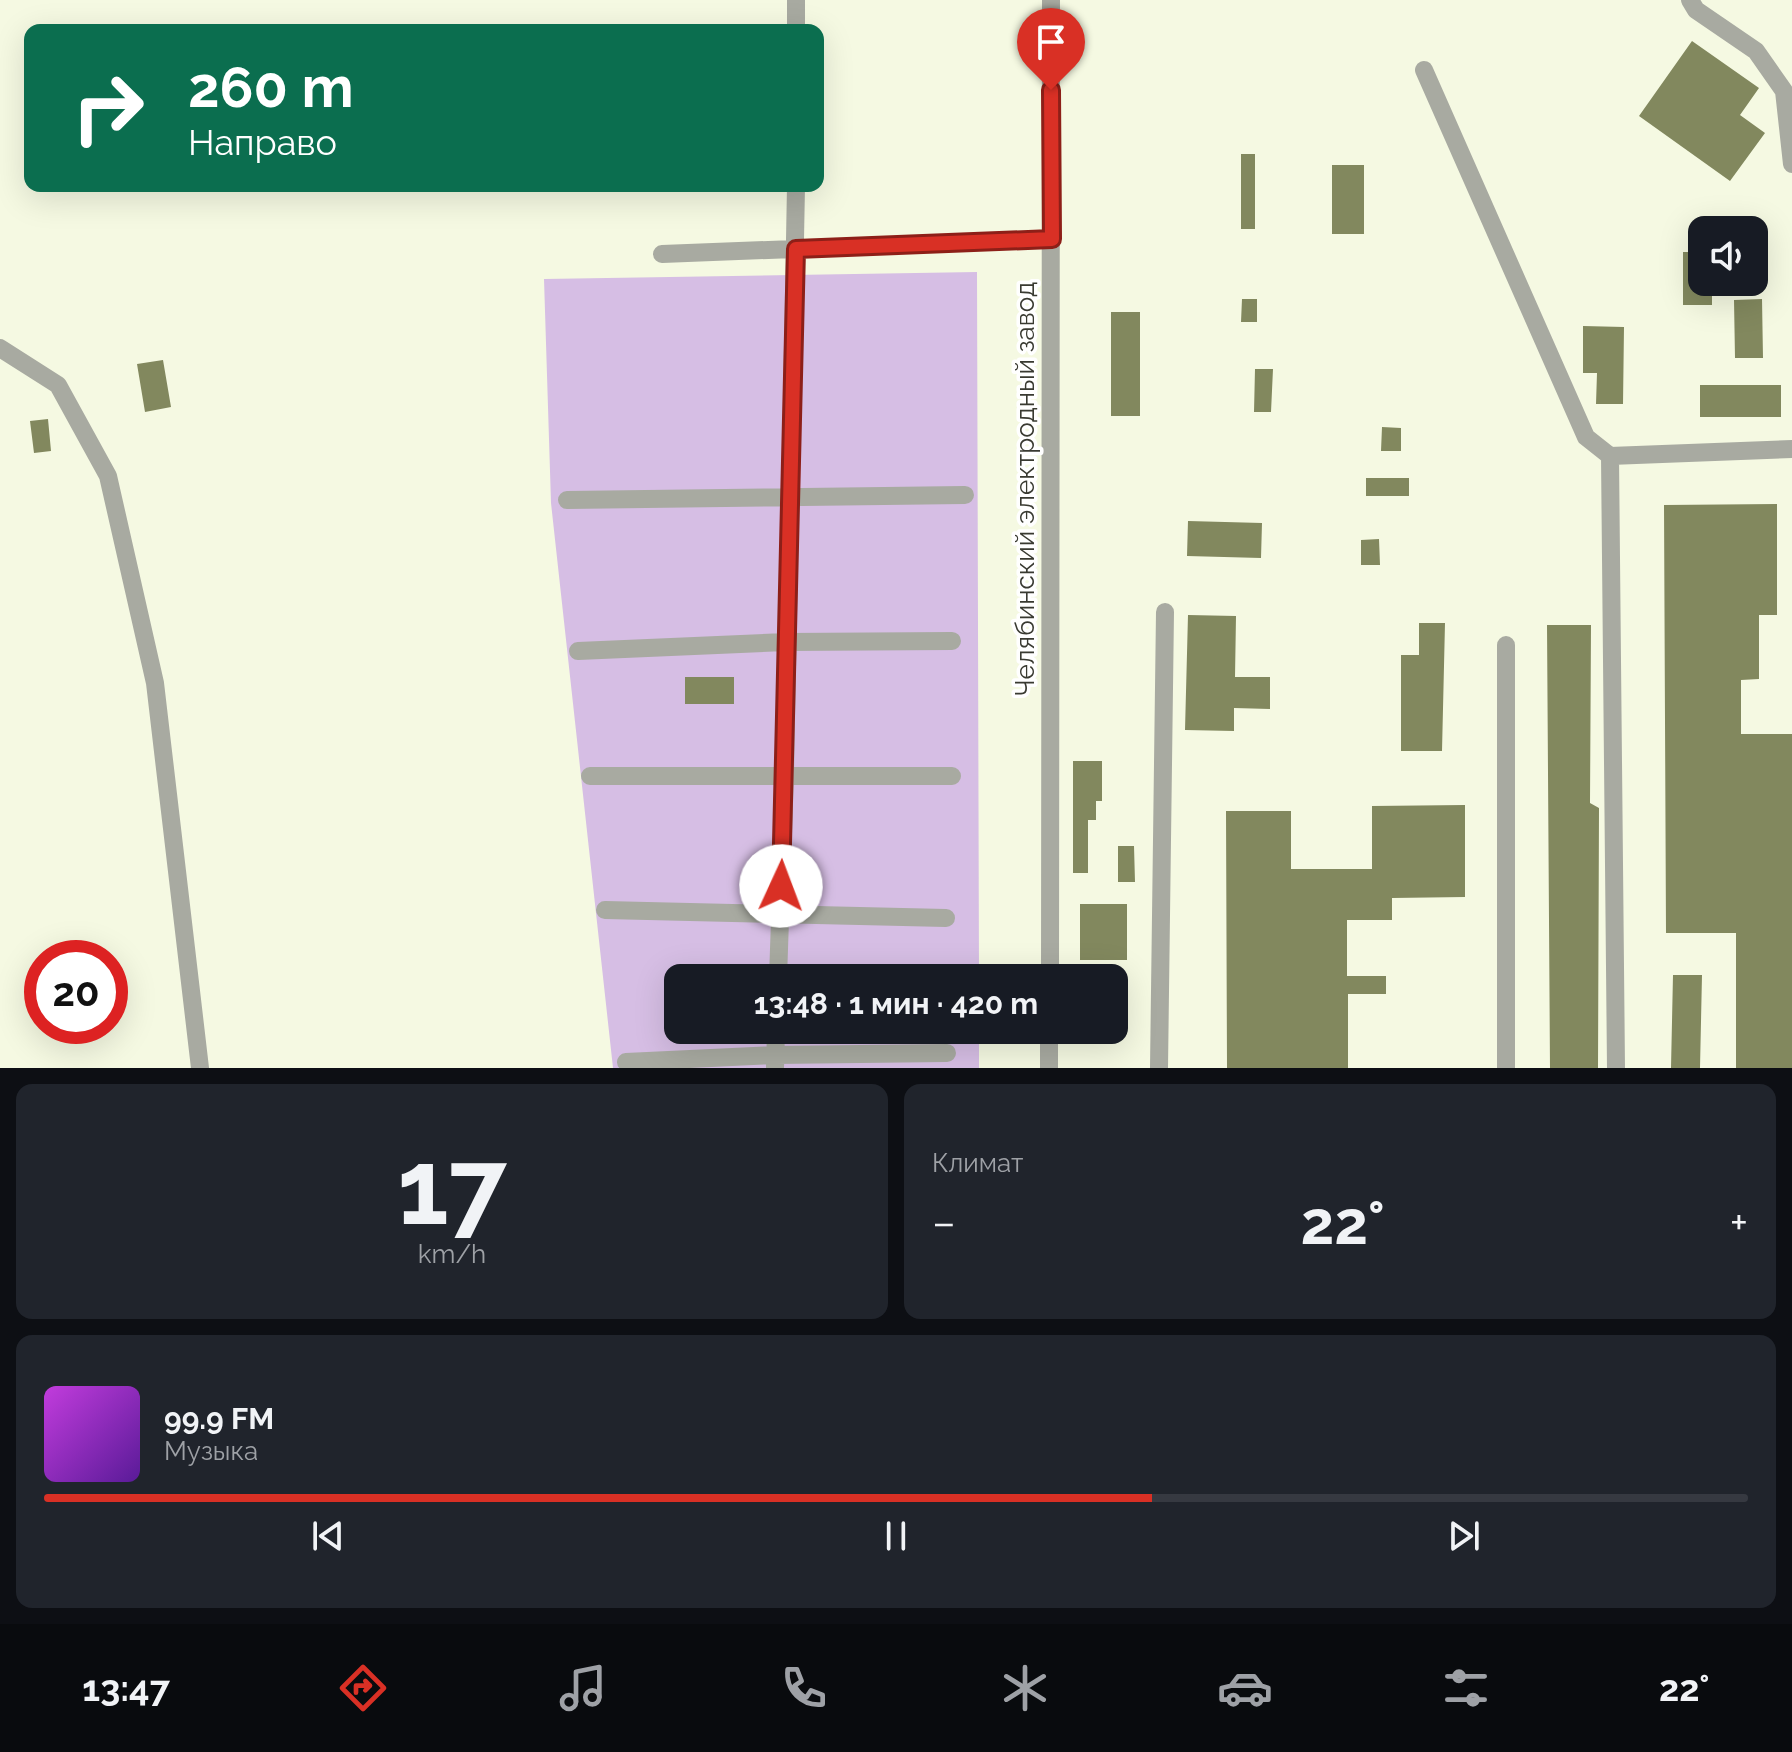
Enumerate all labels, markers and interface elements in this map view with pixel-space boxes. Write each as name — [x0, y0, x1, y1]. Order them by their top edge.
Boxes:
pin — [1017, 8, 1085, 90]
icon: arrive — [1029, 20, 1073, 64]
text: 260 m — [188, 54, 354, 120]
icon: right — [56, 56, 160, 160]
text: Направо — [188, 121, 337, 163]
map controls — [1688, 216, 1768, 296]
button: sound — [1688, 216, 1768, 296]
street label: Челябинский электродный завод — [1010, 282, 1040, 696]
position arrow — [739, 844, 823, 928]
speed limit sign: 20 — [24, 940, 128, 1044]
text: 13:48 · 1 мин · 420 m — [754, 986, 1038, 1021]
text: 17 — [397, 1126, 507, 1248]
text: Климат — [932, 1148, 1023, 1178]
text: 22° — [1301, 1188, 1385, 1258]
text: − — [932, 1197, 956, 1248]
text: + — [1730, 1197, 1748, 1248]
text: km/h — [418, 1239, 486, 1269]
text: 99.9 FM — [164, 1401, 274, 1436]
text: Музыка — [164, 1436, 258, 1466]
icon: previous — [306, 1514, 350, 1558]
icon: pause — [874, 1514, 918, 1558]
icon: next — [1442, 1514, 1486, 1558]
icon: directions — [335, 1660, 391, 1716]
icon: music — [555, 1660, 611, 1716]
icon: phone — [776, 1660, 832, 1716]
icon: climate — [997, 1660, 1053, 1716]
icon: car — [1217, 1660, 1273, 1716]
icon: filters — [1438, 1660, 1494, 1716]
text: 13:47 — [82, 1667, 170, 1709]
text: 22° — [1659, 1667, 1710, 1709]

